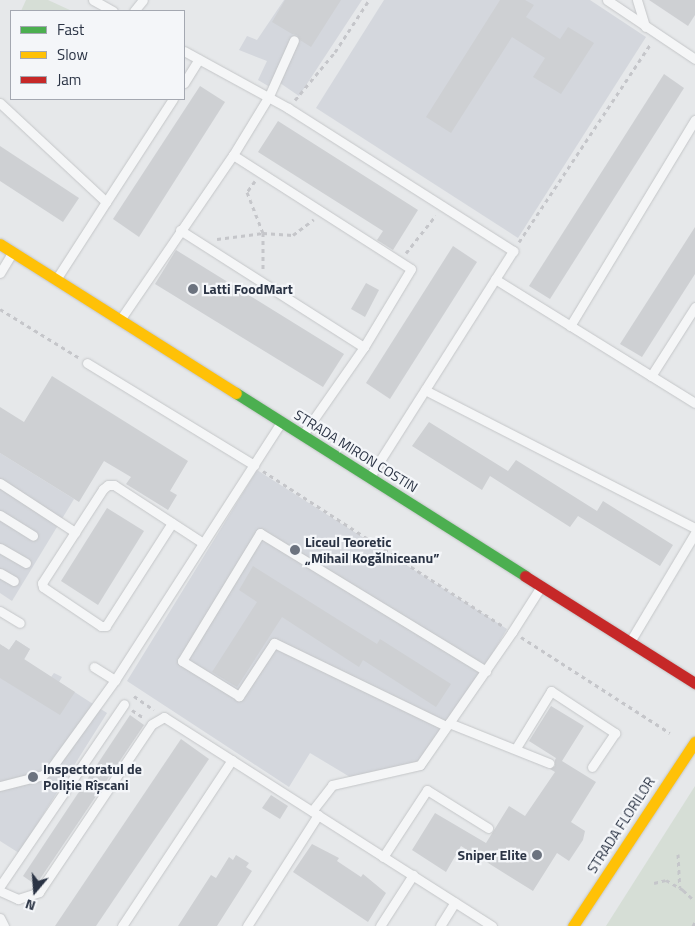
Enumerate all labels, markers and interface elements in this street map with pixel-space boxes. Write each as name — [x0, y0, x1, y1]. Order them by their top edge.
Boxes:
legend — [10, 10, 185, 100]
text: Fast — [57, 18, 84, 41]
text: Slow — [57, 43, 88, 66]
text: Jam — [57, 68, 81, 91]
place label: Latti FoodMart — [203, 281, 293, 297]
marker: Latti FoodMart — [187, 283, 199, 295]
street label: STRADA MIRON COSTIN — [291, 406, 421, 496]
place label: Liceul Teoretic „Mihail Kogălniceanu” — [305, 534, 439, 566]
marker: Liceul Teoretic „Mihail Kogălniceanu” — [289, 544, 301, 556]
place label: Inspectoratul de Poliție Rîșcani — [43, 761, 142, 794]
marker: Inspectoratul de Poliție Rîșcani — [27, 771, 39, 783]
street label: STRADA FLORILOR — [584, 774, 658, 876]
place label: Sniper Elite — [458, 847, 527, 863]
marker: Sniper Elite — [531, 849, 543, 861]
north arrow — [10, 866, 60, 916]
text: N — [22, 894, 38, 917]

